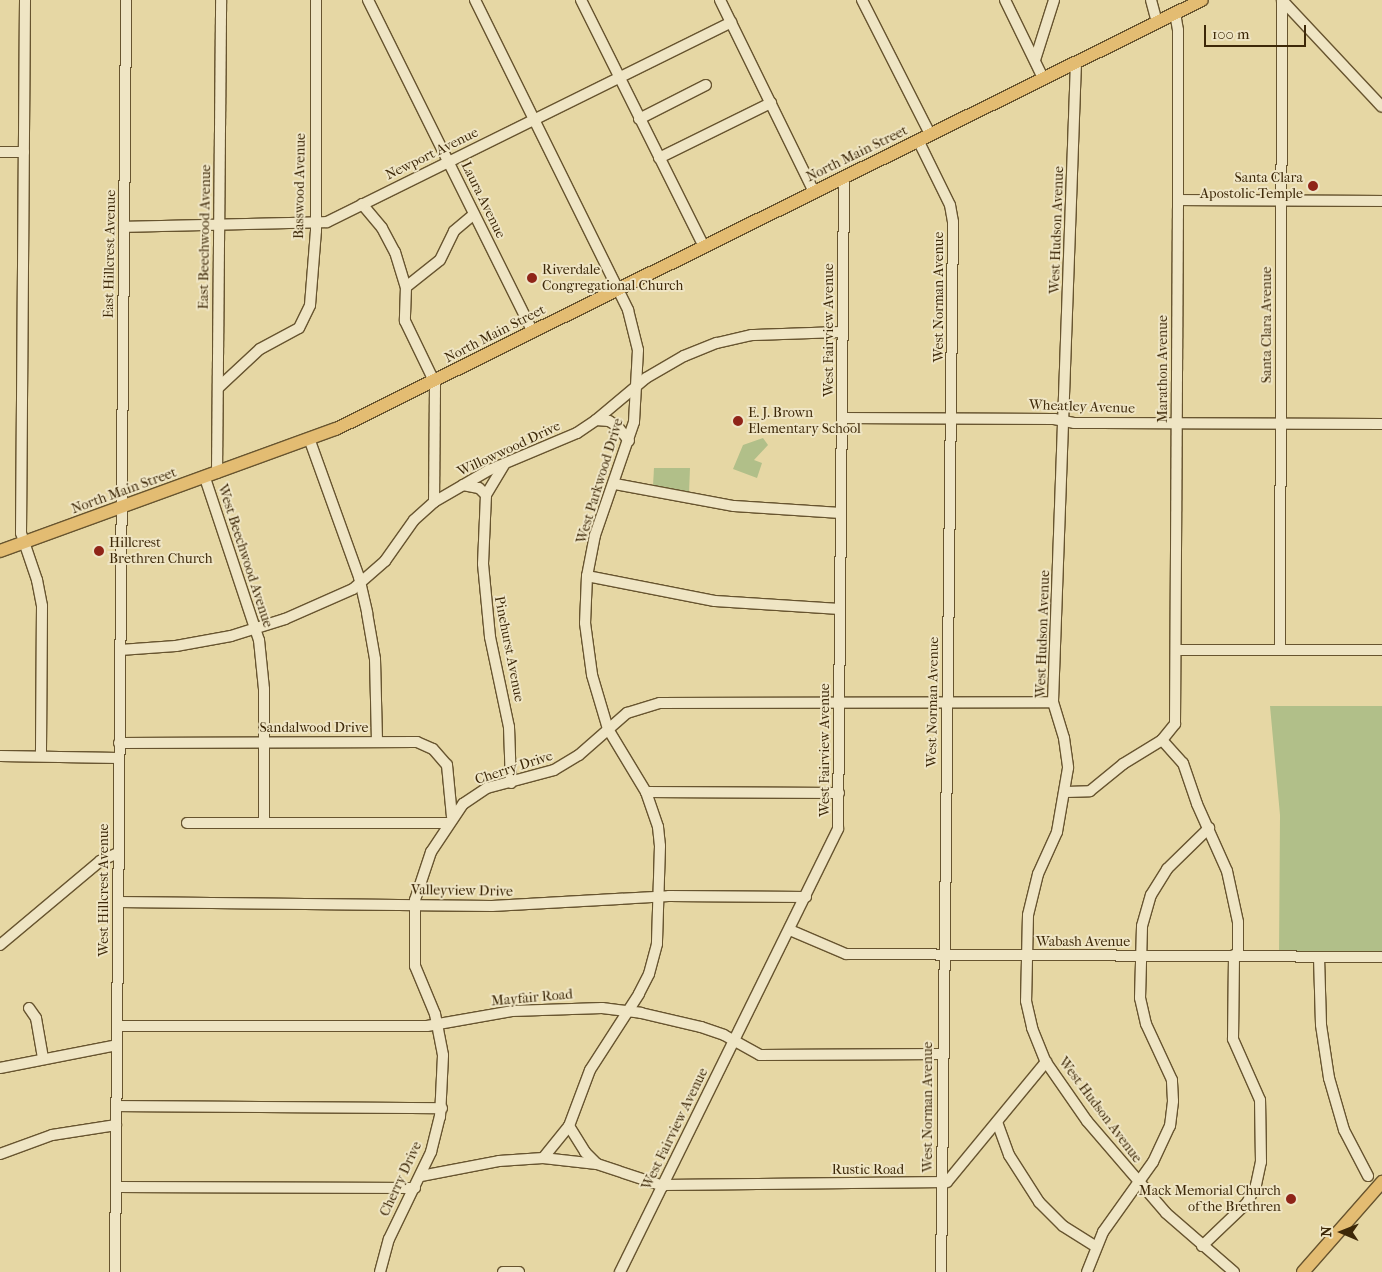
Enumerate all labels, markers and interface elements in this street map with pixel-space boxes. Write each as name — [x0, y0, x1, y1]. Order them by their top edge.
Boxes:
scale bar — [1207, 15, 1310, 47]
text: 100 m — [1212, 25, 1250, 43]
street label: North Main Street — [804, 122, 910, 186]
street label: Newport Avenue — [383, 124, 481, 184]
street label: Basswood Avenue — [291, 133, 309, 239]
street label: Laura Avenue — [457, 159, 509, 241]
street label: East Beechwood Avenue — [195, 164, 215, 310]
street label: West Hudson Avenue — [1046, 166, 1068, 294]
place label: Santa Clara Apostolic Temple — [1200, 170, 1303, 202]
marker: Santa Clara Apostolic Temple — [1307, 180, 1319, 192]
street label: East Hillcrest Avenue — [100, 190, 120, 318]
street label: West Norman Avenue — [931, 232, 947, 362]
place label: Riverdale Congregational Church — [542, 262, 683, 294]
street label: West Fairview Avenue — [821, 263, 837, 397]
street label: Santa Clara Avenue — [1259, 267, 1275, 383]
marker: Riverdale Congregational Church — [526, 272, 538, 284]
street label: North Main Street — [442, 301, 548, 367]
street label: Marathon Avenue — [1155, 315, 1171, 423]
street label: Wheatley Avenue — [1029, 397, 1135, 417]
place label: E. J. Brown Elementary School — [748, 405, 861, 438]
marker: E. J. Brown Elementary School — [732, 415, 744, 427]
street label: West Parkwood Drive — [573, 416, 627, 546]
street label: Willowwood Drive — [455, 418, 563, 480]
street label: North Main Street — [69, 464, 179, 518]
street label: West Beechwood Avenue — [214, 482, 276, 630]
place label: Hillcrest Brethren Church — [109, 535, 213, 568]
marker: Hillcrest Brethren Church — [93, 545, 105, 557]
street label: West Hudson Avenue — [1032, 570, 1054, 698]
street label: Pinehurst Avenue — [491, 595, 527, 703]
street label: West Norman Avenue — [923, 637, 943, 767]
street label: West Fairview Avenue — [817, 683, 833, 817]
street label: Sandalwood Drive — [260, 720, 368, 736]
street label: Cherry Drive — [473, 748, 555, 788]
street label: West Hillcrest Avenue — [96, 823, 112, 957]
street label: Valleyview Drive — [411, 882, 513, 900]
street label: Wabash Avenue — [1036, 934, 1130, 950]
street label: Mayfair Road — [490, 986, 574, 1010]
street label: West Norman Avenue — [920, 1042, 936, 1172]
street label: West Hudson Avenue — [1055, 1054, 1145, 1166]
street label: West Fairview Avenue — [638, 1065, 712, 1193]
street label: Cherry Drive — [376, 1139, 426, 1219]
street label: Rustic Road — [832, 1162, 904, 1178]
place label: Mack Memorial Church of the Brethren — [1139, 1183, 1281, 1216]
marker: Mack Memorial Church of the Brethren — [1285, 1193, 1297, 1205]
north arrow — [1317, 1207, 1367, 1257]
text: N — [1318, 1226, 1335, 1237]

